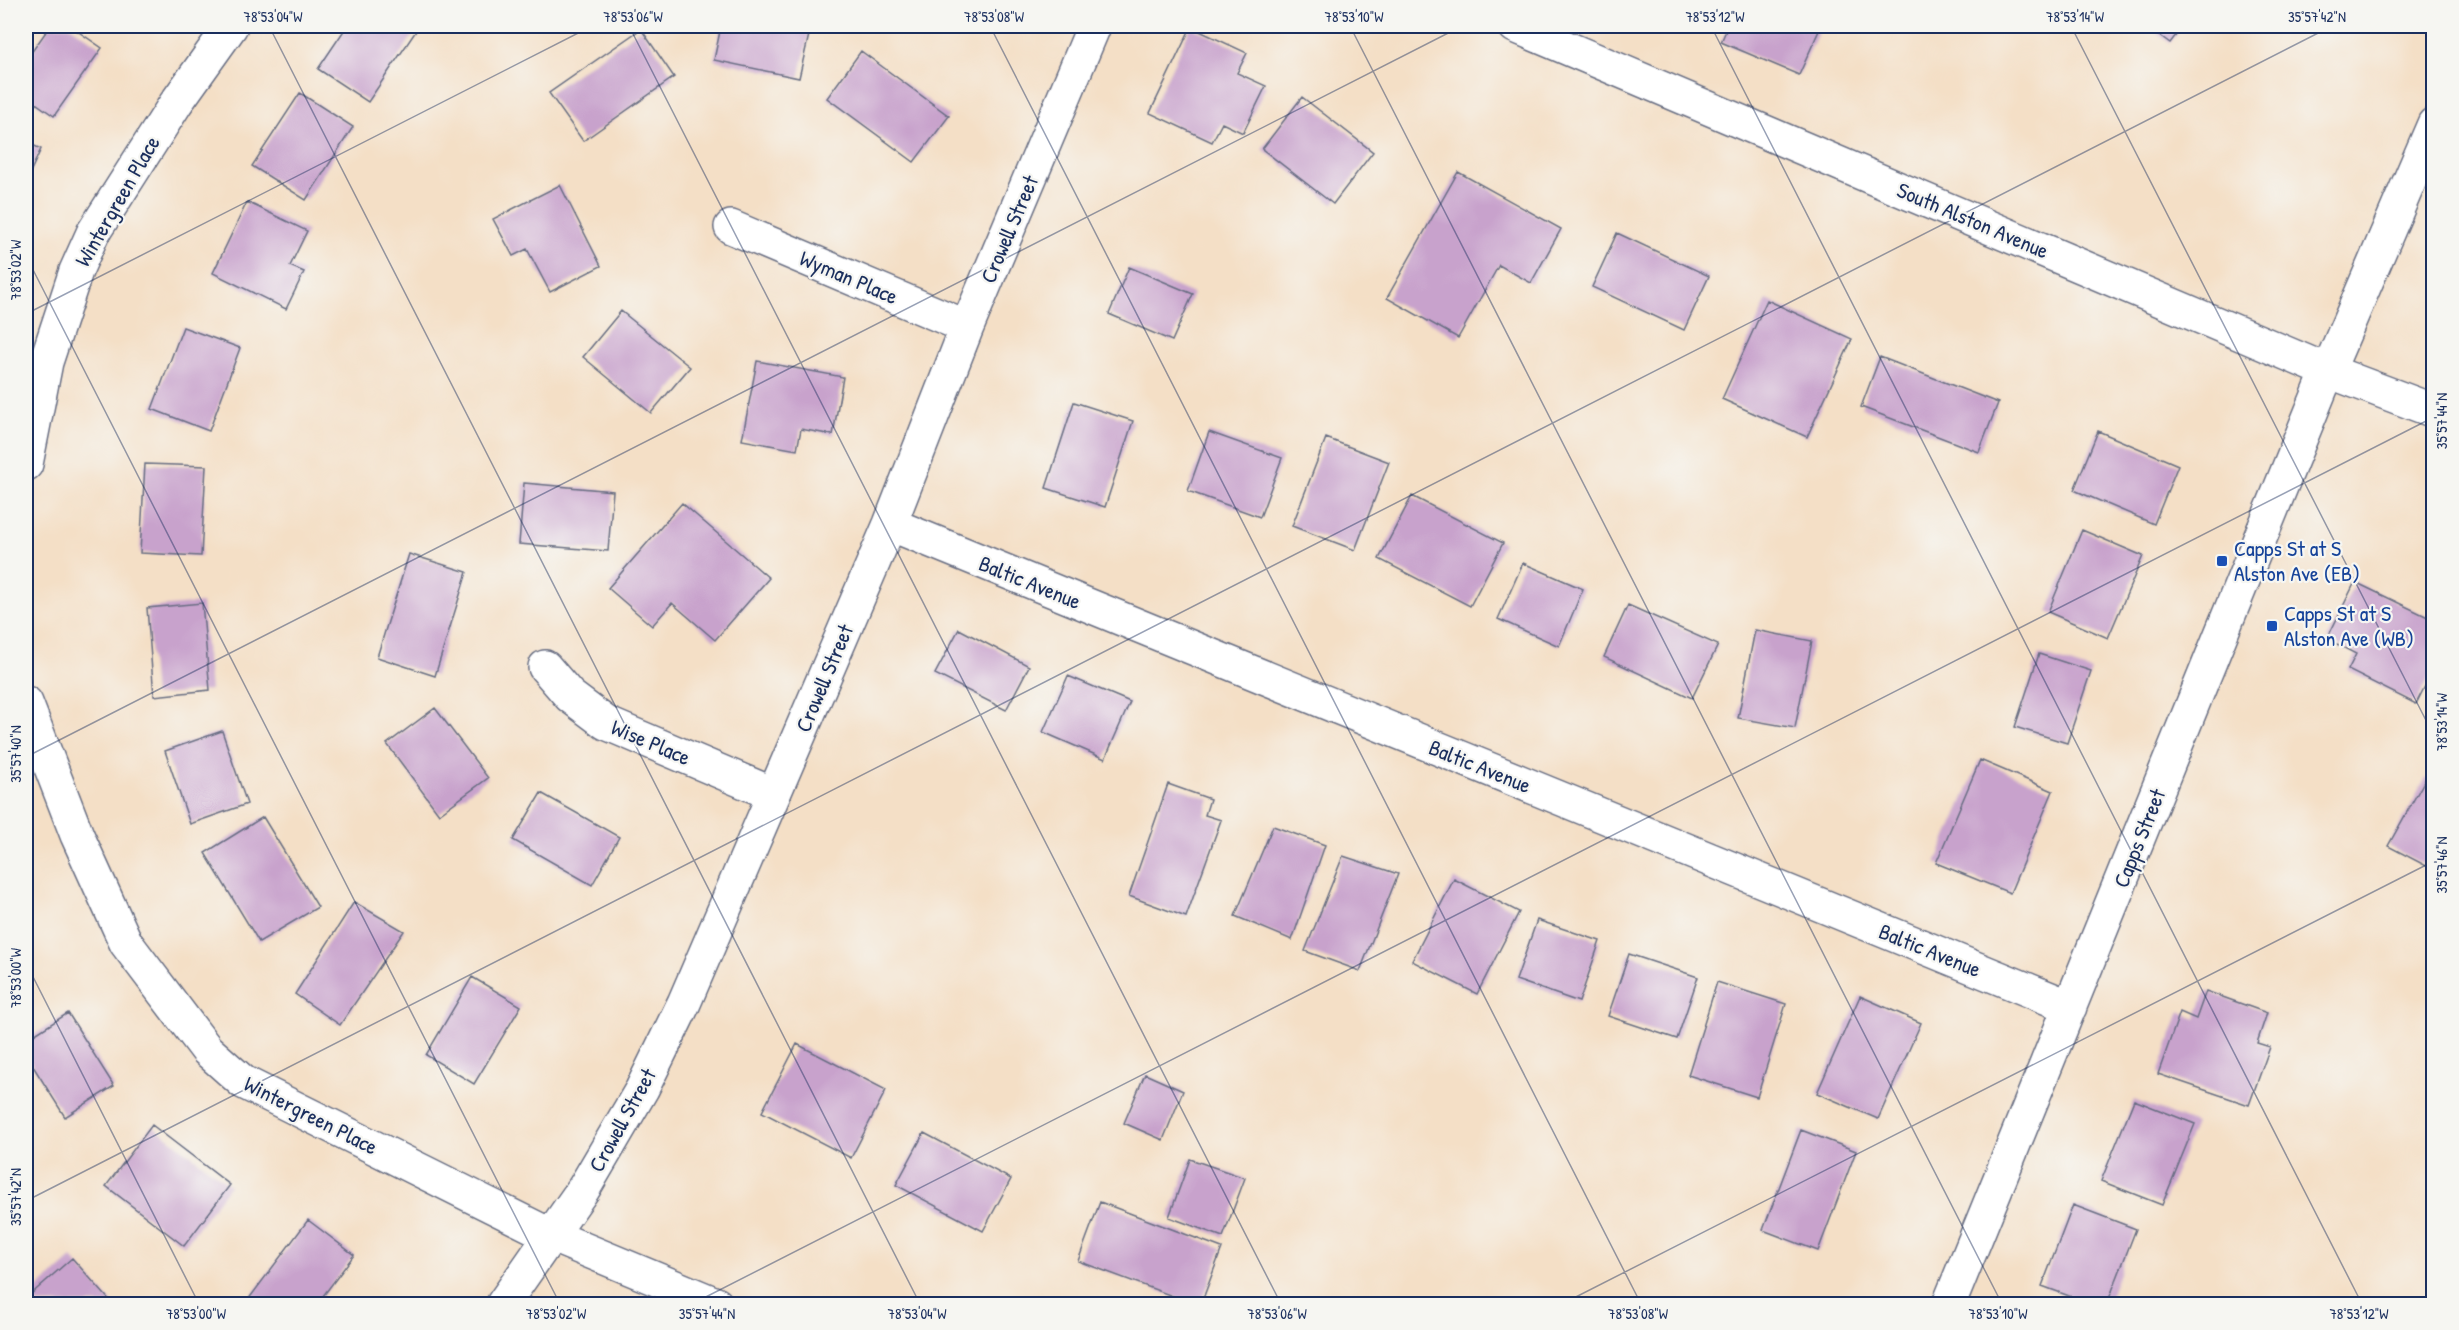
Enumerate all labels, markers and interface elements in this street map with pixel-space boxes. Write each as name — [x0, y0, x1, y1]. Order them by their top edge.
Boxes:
text: 78°53'04"W — [243, 6, 303, 27]
text: 78°53'06"W — [603, 6, 663, 27]
text: 78°53'08"W — [964, 6, 1025, 27]
text: 78°53'10"W — [1325, 6, 1384, 27]
text: 78°53'12"W — [1685, 6, 1745, 27]
text: 78°53'14"W — [2046, 6, 2105, 27]
text: 35°57'42"N — [2288, 6, 2346, 27]
street label: Wintergreen Place — [67, 130, 167, 272]
street label: Crowell Street — [973, 170, 1045, 287]
street label: South Alston Avenue — [1893, 175, 2054, 266]
text: 78°53'02"W — [5, 239, 26, 300]
street label: Wyman Place — [795, 243, 903, 311]
text: 35°57'44"N — [2431, 393, 2452, 449]
place label: Capps St at S Alston Ave (EB) — [2234, 533, 2360, 588]
street label: Baltic Avenue — [975, 548, 1086, 616]
marker: Capps St at S Alston Ave (EB) — [2215, 554, 2229, 568]
place label: Capps St at S Alston Ave (WB) — [2284, 598, 2414, 653]
street label: Crowell Street — [788, 619, 860, 736]
marker: Capps St at S Alston Ave (WB) — [2265, 619, 2279, 633]
text: 78°53'14"W — [2431, 692, 2452, 751]
street label: Wise Place — [607, 712, 695, 772]
text: 35°57'40"N — [5, 725, 26, 783]
street label: Baltic Avenue — [1425, 732, 1536, 800]
street label: Capps Street — [2106, 784, 2173, 892]
text: 35°57'46"N — [2431, 837, 2452, 893]
street label: Baltic Avenue — [1875, 916, 1986, 984]
text: 78°53'00"W — [5, 947, 26, 1008]
street label: Crowell Street — [581, 1062, 663, 1177]
street label: Wintergreen Place — [239, 1068, 383, 1162]
text: 35°57'42"N — [5, 1168, 26, 1226]
text: 78°53'00"W — [166, 1303, 227, 1324]
text: 78°53'02"W — [526, 1303, 587, 1324]
text: 35°57'44"N — [679, 1303, 735, 1324]
text: 78°53'04"W — [887, 1303, 947, 1324]
text: 78°53'06"W — [1247, 1303, 1307, 1324]
text: 78°53'08"W — [1608, 1303, 1669, 1324]
text: 78°53'10"W — [1969, 1303, 2028, 1324]
text: 78°53'12"W — [2329, 1303, 2389, 1324]

